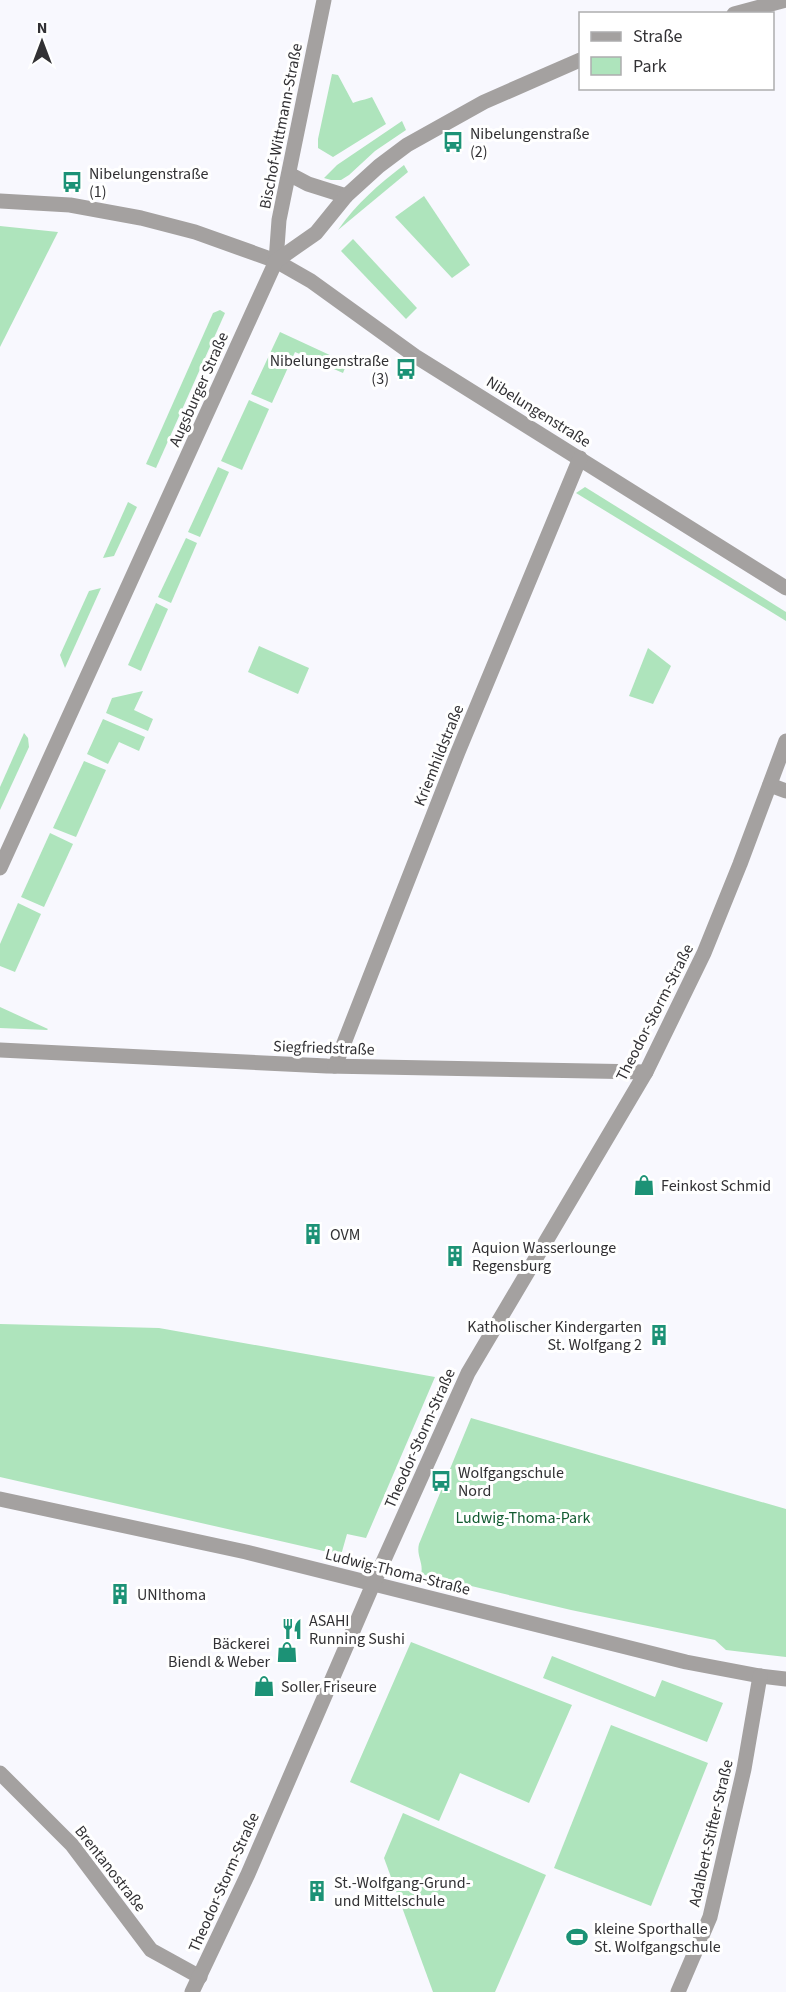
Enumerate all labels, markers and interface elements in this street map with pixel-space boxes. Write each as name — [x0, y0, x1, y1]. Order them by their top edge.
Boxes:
north arrow — [12, 12, 72, 72]
legend — [579, 12, 774, 90]
text: N — [37, 17, 47, 39]
text: Straße — [633, 24, 683, 49]
street label: Bischof-Wittmann-Straße — [254, 41, 308, 211]
text: Park — [633, 54, 667, 79]
place label: Nibelungenstraße (2) — [470, 123, 589, 163]
bus stop icon: Nibelungenstraße (2) — [441, 130, 465, 154]
place label: Nibelungenstraße (1) — [89, 163, 208, 203]
bus stop icon: Nibelungenstraße (1) — [60, 170, 84, 194]
street label: Augsburger Straße — [164, 328, 234, 450]
place label: Nibelungenstraße (3) — [270, 350, 389, 390]
bus stop icon: Nibelungenstraße (3) — [394, 357, 418, 381]
street label: Nibelungenstraße — [482, 371, 595, 453]
street label: Kriemhildstraße — [409, 701, 469, 809]
street label: Theodor-Storm-Straße — [611, 940, 699, 1085]
street label: Siegfriedstraße — [273, 1035, 375, 1061]
shop icon: Feinkost Schmid — [632, 1173, 656, 1197]
place label: Feinkost Schmid — [661, 1175, 771, 1197]
building icon: OVM — [301, 1222, 325, 1246]
place label: OVM — [330, 1224, 360, 1246]
place label: Aquion Wasserlounge Regensburg — [472, 1237, 616, 1277]
building icon: Aquion Wasserlounge Regensburg — [443, 1244, 467, 1268]
place label: Katholischer Kindergarten St. Wolfgang 2 — [467, 1316, 642, 1356]
building icon: Katholischer Kindergarten St. Wolfgang 2 — [647, 1323, 671, 1347]
street label: Theodor-Storm-Straße — [379, 1365, 461, 1512]
place label: Wolfgangschule Nord — [458, 1462, 564, 1502]
bus stop icon: Wolfgangschule Nord — [429, 1469, 453, 1493]
park label: Ludwig-Thoma-Park — [455, 1507, 591, 1529]
street label: Ludwig-Thoma-Straße — [323, 1543, 473, 1601]
building icon: UNIthoma — [108, 1582, 132, 1606]
place label: UNIthoma — [137, 1584, 206, 1606]
place label: ASAHI Running Sushi — [309, 1610, 405, 1650]
restaurant icon: ASAHI Running Sushi — [280, 1617, 304, 1641]
place label: Bäckerei Biendl & Weber — [168, 1633, 270, 1673]
shop icon: Bäckerei Biendl & Weber — [275, 1640, 299, 1664]
shop icon: Soller Friseure — [252, 1674, 276, 1698]
place label: Soller Friseure — [281, 1676, 377, 1698]
street label: Adalbert-Stifter-Straße — [683, 1757, 739, 1909]
street label: Theodor-Storm-Straße — [183, 1809, 265, 1956]
street label: Brentanostraße — [69, 1821, 151, 1916]
place label: St.-Wolfgang-Grund- und Mittelschule — [334, 1872, 471, 1912]
building icon: St.-Wolfgang-Grund- und Mittelschule — [305, 1879, 329, 1903]
place label: kleine Sporthalle St. Wolfgangschule — [594, 1918, 721, 1958]
sports icon: kleine Sporthalle St. Wolfgangschule — [565, 1925, 589, 1949]

